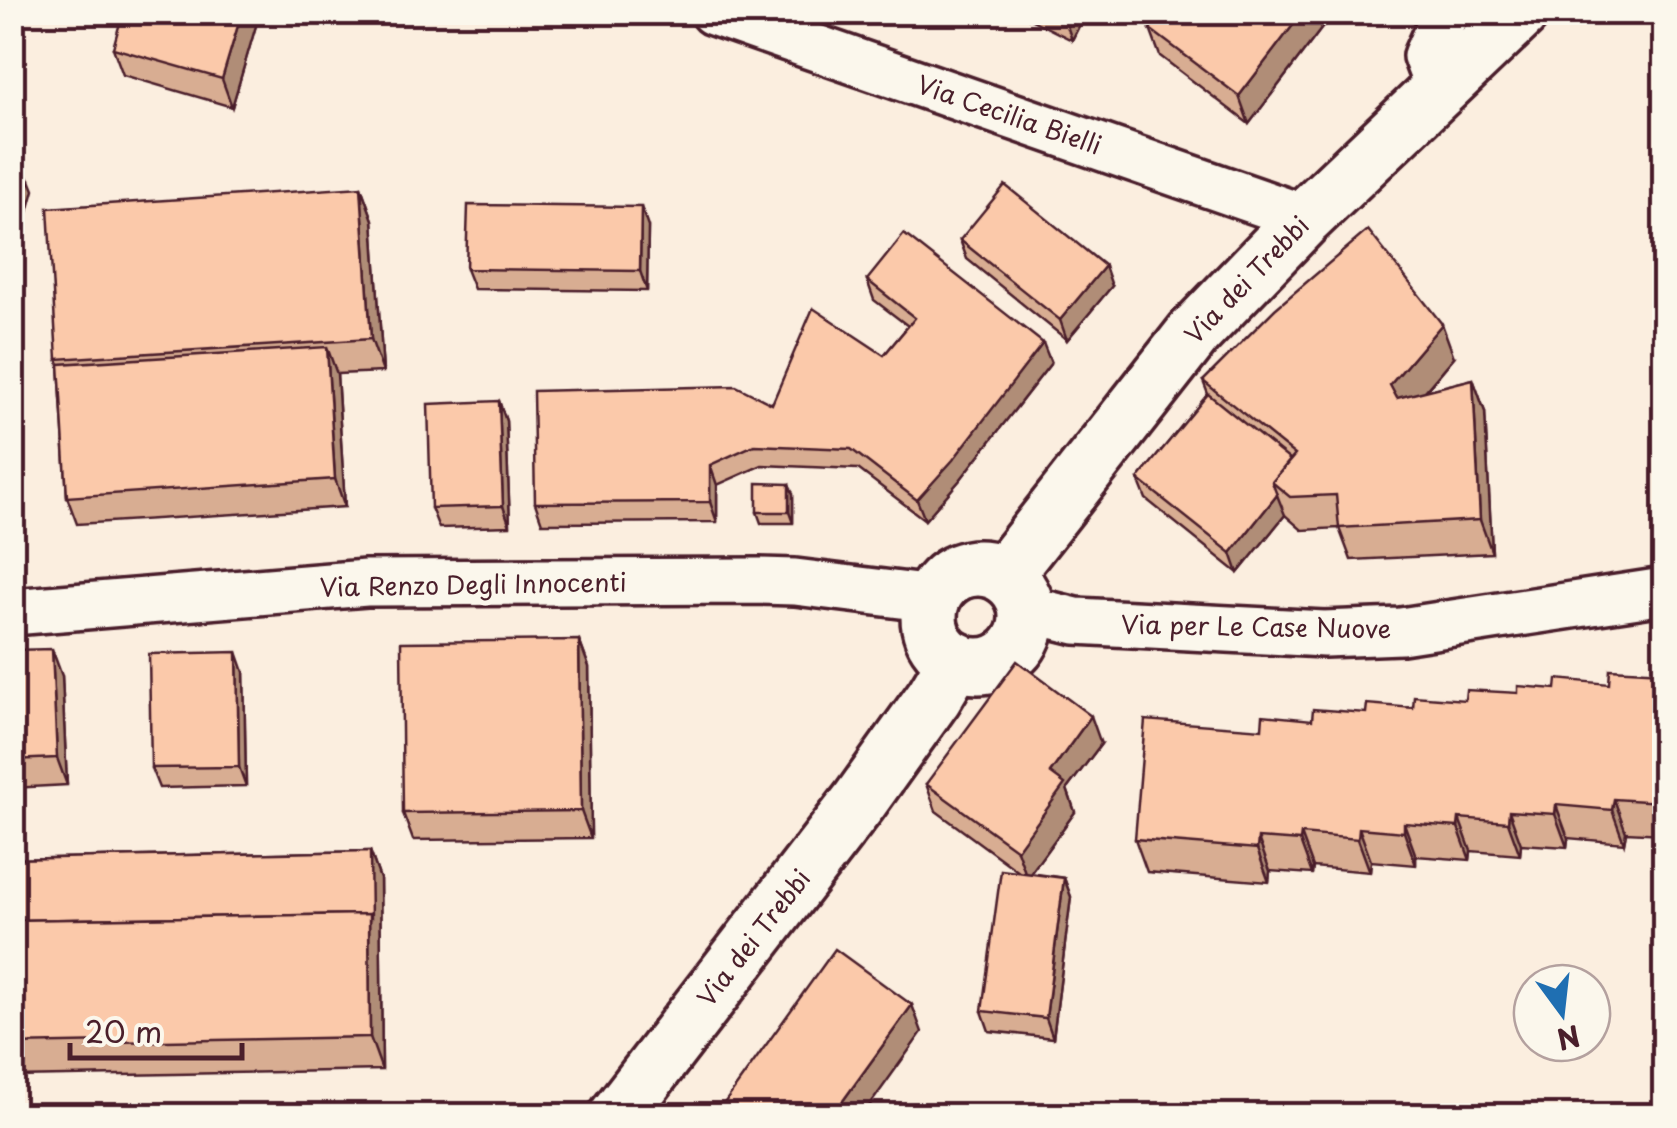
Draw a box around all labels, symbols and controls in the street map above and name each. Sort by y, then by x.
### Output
street label: Via Cecilia Bielli [912,65,1107,163]
street label: Via dei Trebbi [1175,207,1317,352]
street label: Via Renzo Degli Innocenti [319,562,627,606]
street label: Via per Le Case Nuove [1121,605,1392,647]
street label: Via dei Trebbi [687,861,819,1014]
north arrow [1512,963,1612,1063]
scale bar [70,998,242,1060]
text: 20 m [85,1008,162,1053]
text: N [1553,1015,1585,1062]

